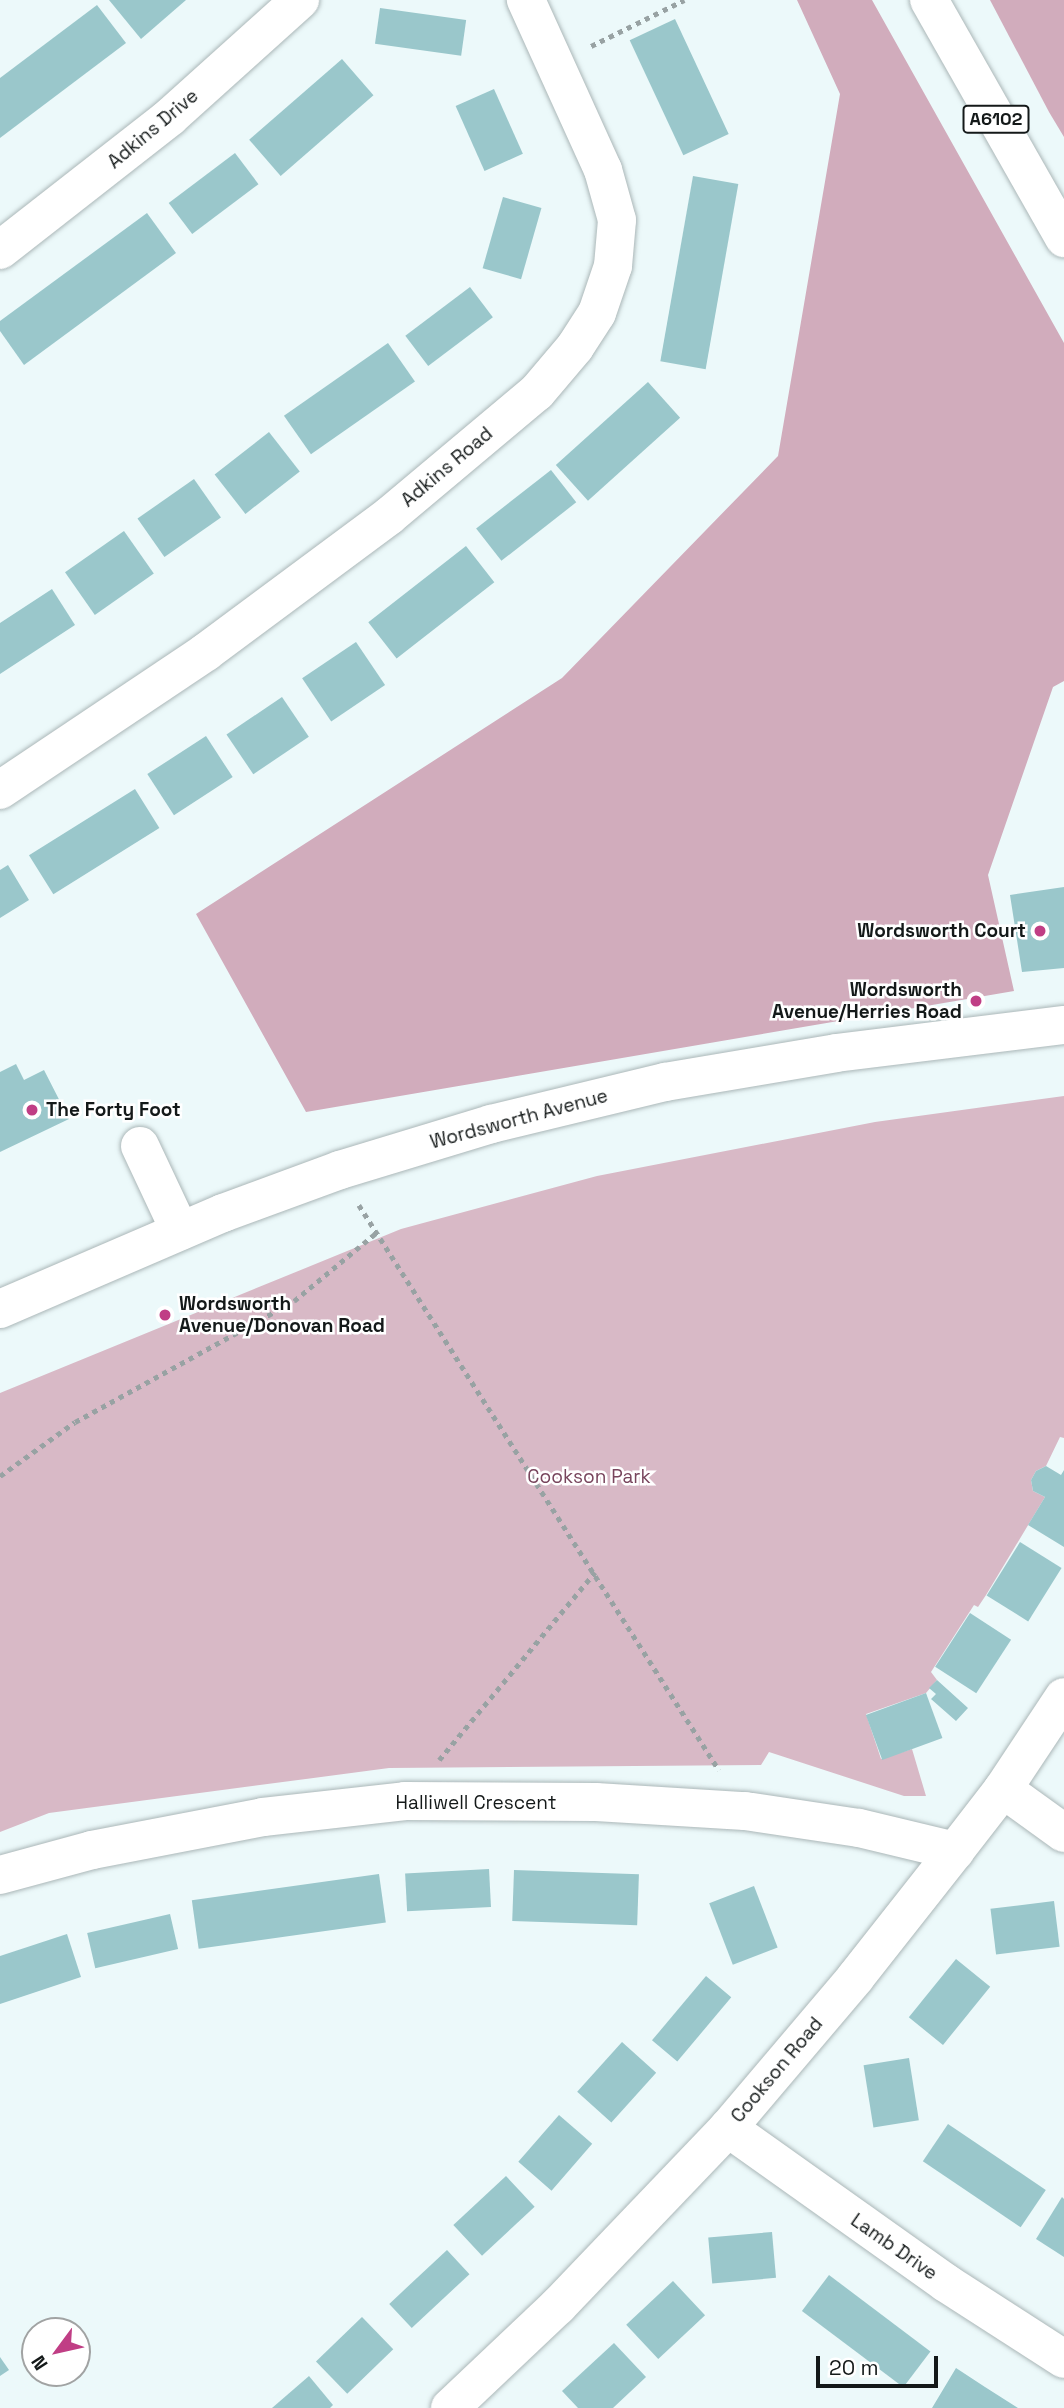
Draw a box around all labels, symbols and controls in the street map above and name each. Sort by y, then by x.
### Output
street label: Adkins Drive [103,85,203,173]
road number: A6102 [961,104,1031,134]
street label: Adkins Road [397,422,497,512]
place label: Wordsworth Court [857,920,1026,942]
marker: Wordsworth Court [1032,923,1048,939]
place label: Wordsworth Avenue/Herries Road [772,979,962,1023]
marker: Wordsworth Avenue/Herries Road [968,993,984,1009]
street label: Wordsworth Avenue [428,1084,610,1154]
place label: The Forty Foot [46,1099,181,1121]
marker: The Forty Foot [24,1102,40,1118]
place label: Wordsworth Avenue/Donovan Road [179,1293,385,1337]
marker: Wordsworth Avenue/Donovan Road [157,1307,173,1323]
park label: Cookson Park [527,1466,651,1488]
street label: Halliwell Crescent [396,1792,556,1814]
street label: Cookson Road [726,2013,828,2127]
street label: Lamb Drive [846,2209,942,2285]
north arrow [21,2317,91,2387]
scale bar [819,2342,942,2386]
text: N [26,2350,54,2375]
text: 20 m [829,2354,879,2381]

